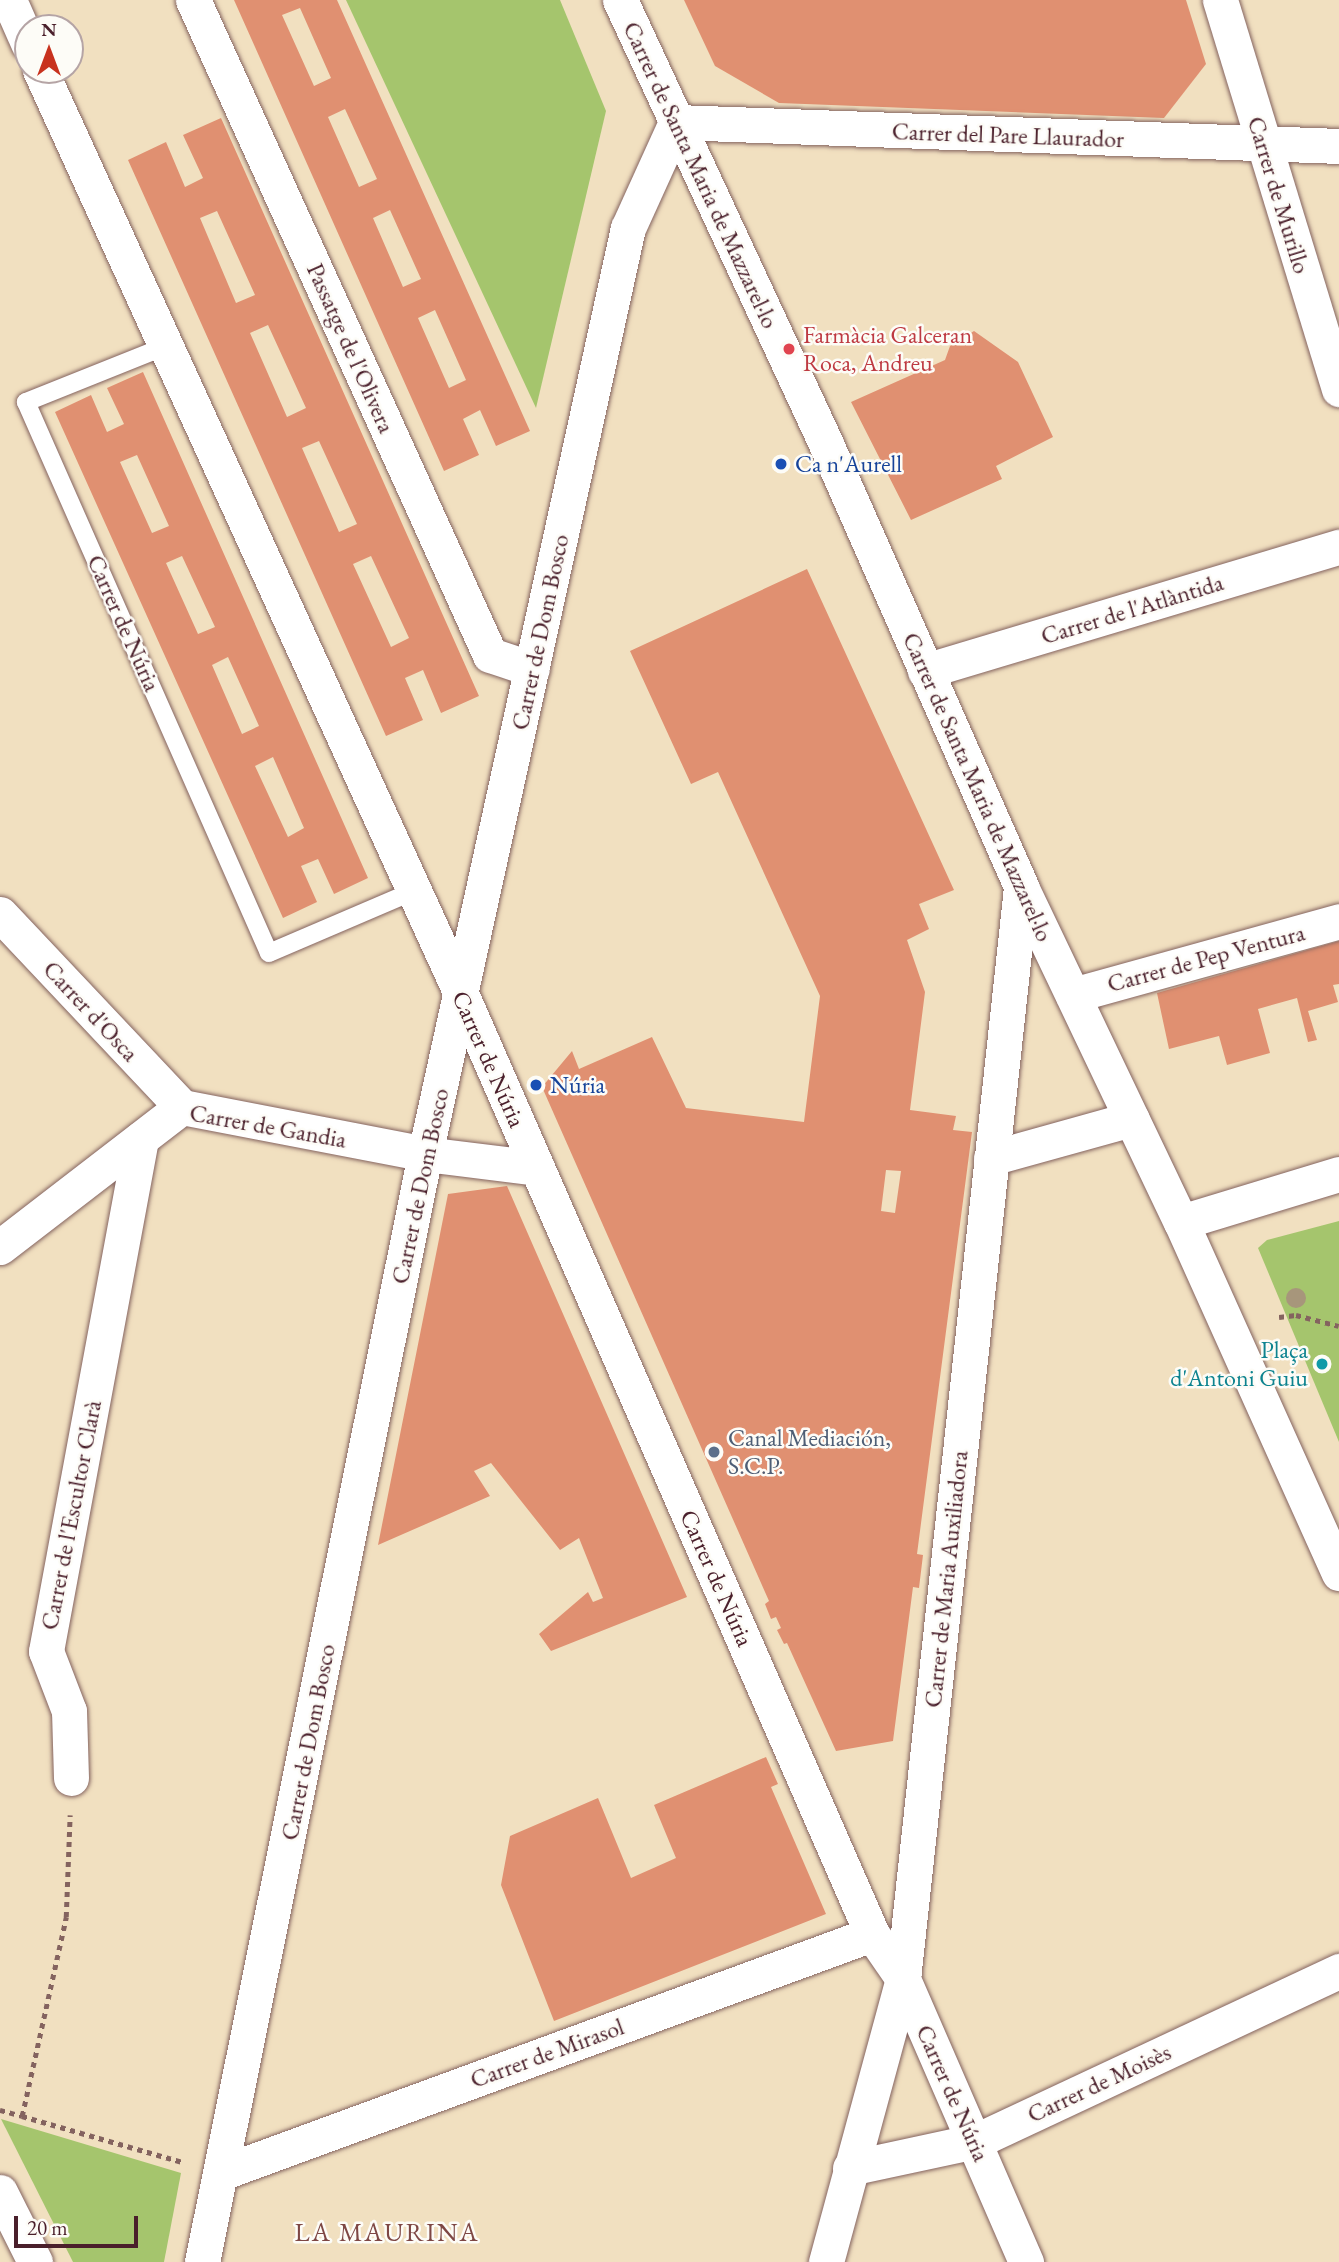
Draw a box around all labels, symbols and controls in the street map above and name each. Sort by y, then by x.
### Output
north arrow [14,14,84,84]
text: N [41,17,57,42]
street label: Carrer de Santa Maria de Mazzarel·lo [617,17,785,333]
street label: Carrer de Murillo [1241,113,1317,277]
street label: Carrer del Pare Llaurador [891,117,1125,153]
street label: Passatge de l'Olivera [301,259,401,437]
place label: Farmàcia Galceran Roca, Andreu [803,321,972,377]
marker: Farmàcia Galceran Roca, Andreu [781,341,797,357]
place label: Ca n'Aurell [795,450,902,478]
marker: Ca n'Aurell [773,456,789,472]
street label: Carrer de Dom Bosco [505,531,575,733]
street label: Carrer de Núria [81,550,167,696]
street label: Carrer de l'Atlàntida [1037,568,1227,650]
street label: Carrer de Santa Maria de Mazzarel·lo [897,628,1059,946]
street label: Carrer de Pep Ventura [1104,918,1308,998]
street label: Carrer d'Osca [37,955,145,1067]
street label: Carrer de Núria [446,986,532,1132]
place label: Núria [550,1071,605,1099]
marker: Núria [528,1077,544,1093]
street label: Carrer de Dom Bosco [385,1085,455,1287]
street label: Carrer de Gandia [187,1098,349,1154]
place label: Plaça d'Antoni Guiu [1170,1336,1308,1392]
marker: Plaça d'Antoni Guiu [1314,1356,1330,1372]
street label: Carrer de l'Escultor Clarà [35,1398,107,1632]
place label: Canal Mediación, S.C.P. [728,1424,891,1480]
marker: Canal Mediación, S.C.P. [706,1444,722,1460]
street label: Carrer de Maria Auxiliadora [918,1449,974,1709]
street label: Carrer de Núria [674,1505,760,1651]
street label: Carrer de Dom Bosco [275,1641,341,1843]
street label: Carrer de Mirasol [466,2012,628,2094]
street label: Carrer de Núria [910,2020,996,2166]
street label: Carrer de Moisès [1023,2037,1175,2129]
scale bar [18,2202,142,2246]
text: 20 m [27,2214,68,2241]
district label: LA MAURINA [296,2217,478,2249]

